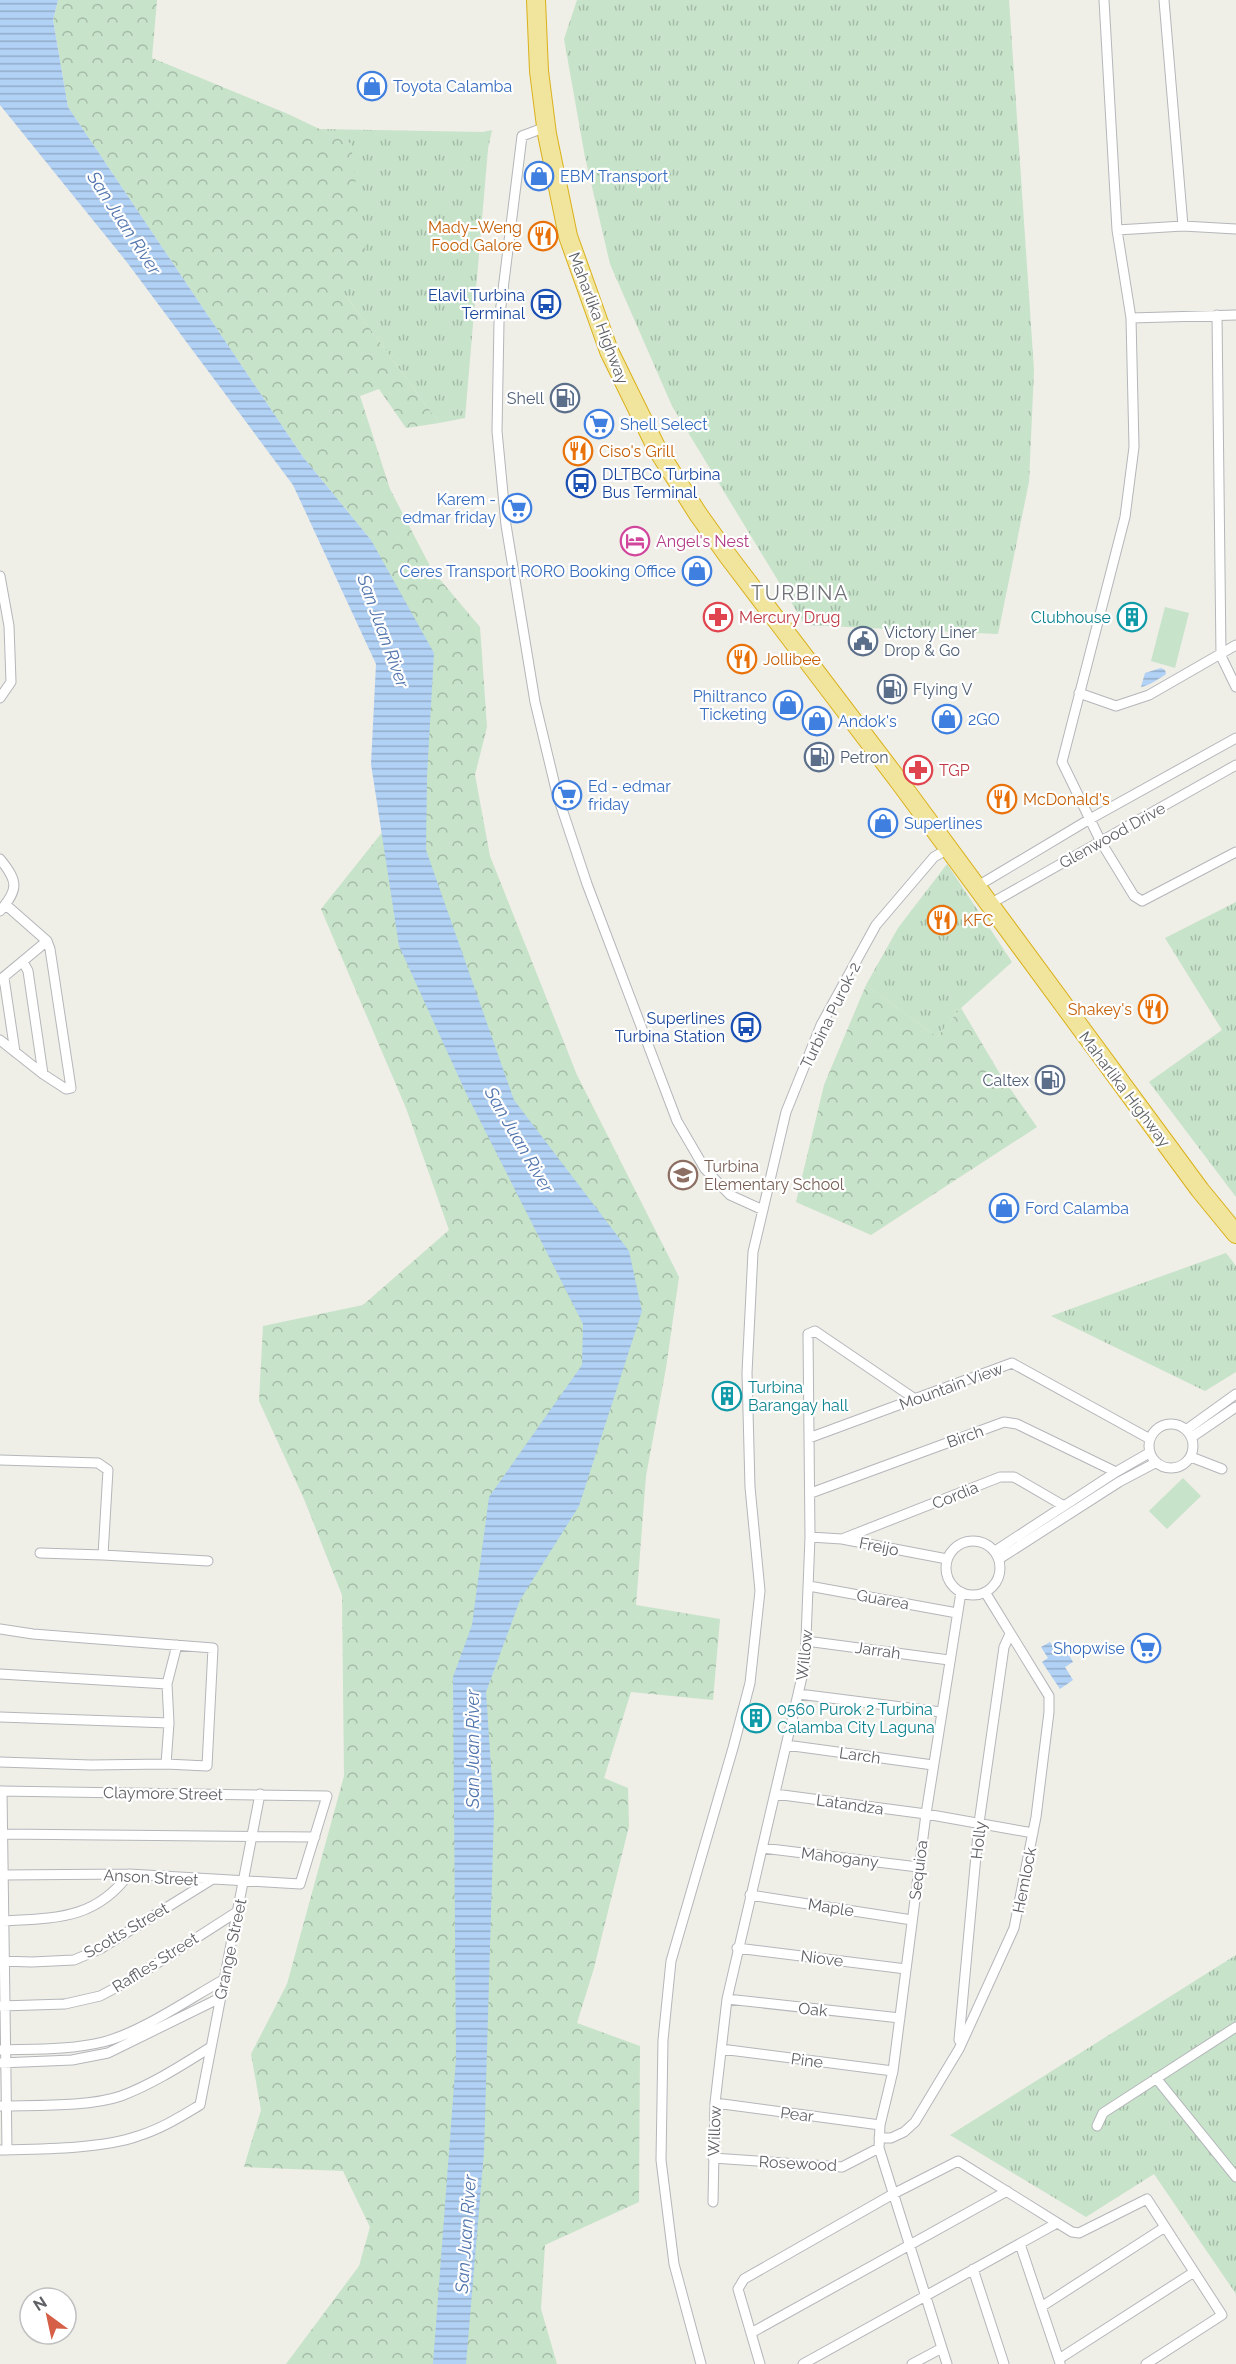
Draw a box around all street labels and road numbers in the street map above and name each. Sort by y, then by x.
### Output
street label: Maharlika Highway [565,250,633,387]
street label: Glenwood Drive [1056,798,1169,872]
street label: Turbina Purok-2 [796,959,864,1072]
street label: Maharlika Highway [1075,1028,1174,1151]
street label: Mountain View [897,1359,1006,1414]
street label: Birch [944,1421,986,1452]
street label: Cordia [929,1478,981,1513]
street label: Freijo [857,1533,900,1560]
street label: Guarea [855,1586,911,1613]
street label: Willow [792,1629,817,1681]
street label: Jarrah [854,1638,902,1663]
street label: Larch [838,1743,882,1768]
street label: Claymore Street [103,1783,224,1804]
street label: Latandza [815,1790,885,1819]
street label: Holly [967,1820,990,1860]
street label: Sequioa [905,1839,932,1901]
street label: Mahogany [800,1843,880,1872]
street label: Hemlock [1009,1845,1040,1915]
street label: Anson Street [103,1866,200,1890]
street label: Maple [807,1894,855,1920]
street label: Grange Street [211,1896,251,2001]
street label: Scotts Street [80,1898,173,1962]
street label: Raffles Street [109,1928,202,1996]
street label: Niove [800,1946,844,1971]
street label: Oak [797,1999,829,2021]
street label: Pine [790,2049,824,2072]
street label: Pear [779,2103,815,2126]
street label: Willow [704,2105,725,2157]
street label: Rosewood [758,2152,838,2175]

